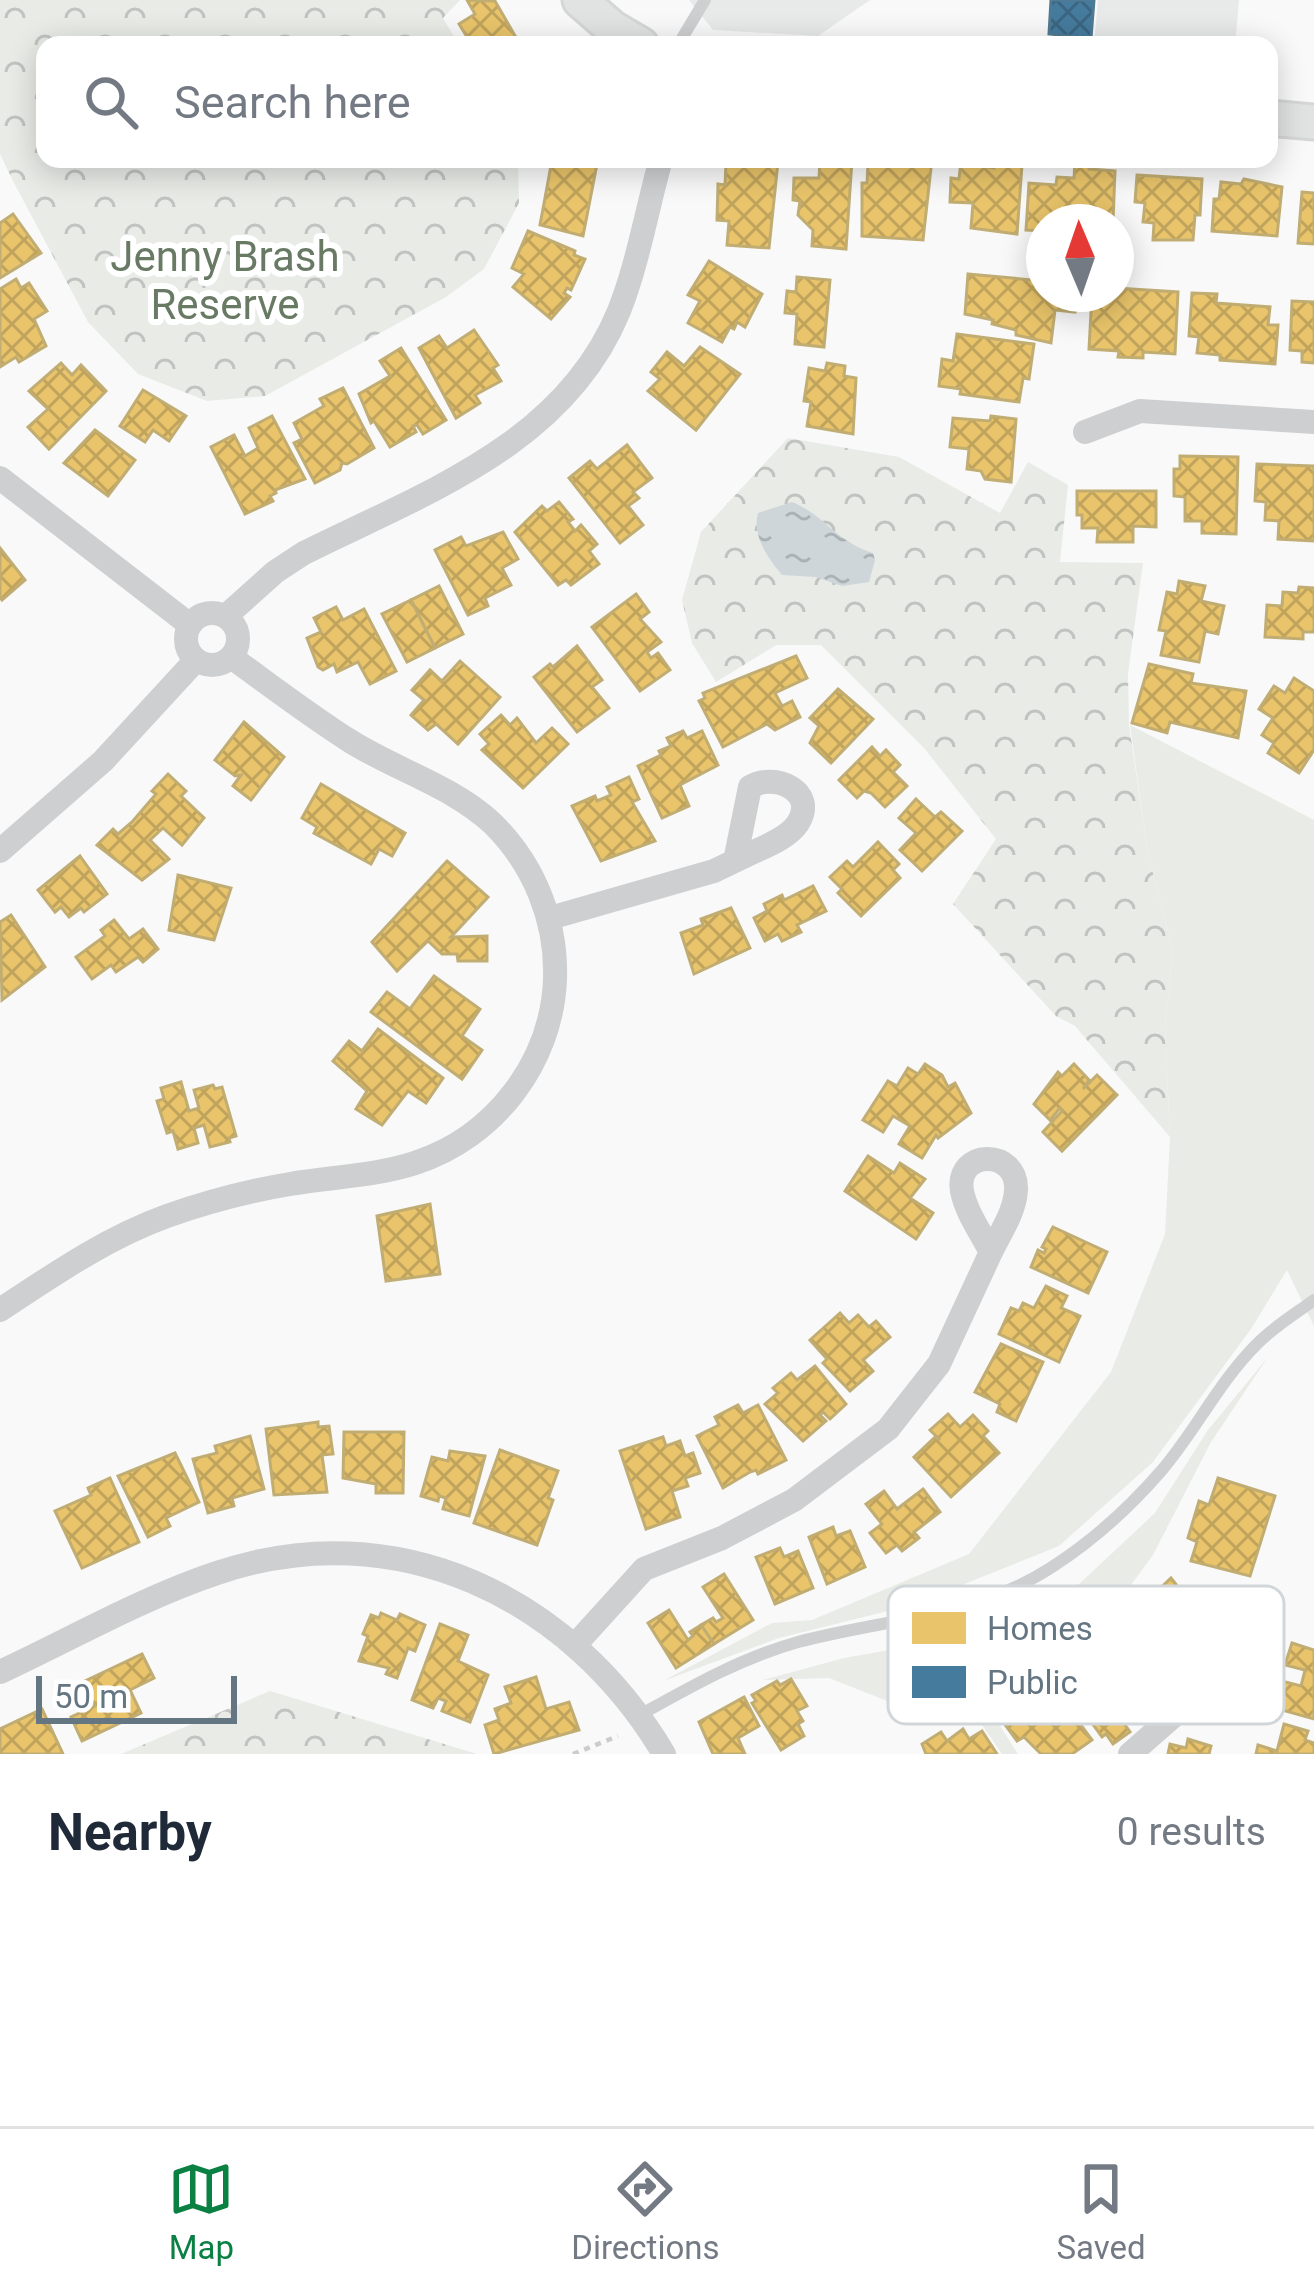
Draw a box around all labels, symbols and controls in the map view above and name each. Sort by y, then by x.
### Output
search box [36,36,1278,168]
icon: search [78,69,144,135]
text: Search here [174,76,411,129]
north arrow [1026,204,1134,312]
park label: Jenny Brash Reserve [110,232,340,329]
legend [888,1586,1284,1724]
text: Homes [987,1609,1093,1648]
text: Public [987,1663,1078,1702]
scale bar [36,1670,237,1723]
text: 50 m [54,1677,128,1716]
text: Nearby [48,1803,212,1862]
text: 0 results [1117,1809,1266,1855]
tab: Map [168,2156,234,2267]
tab: Directions [571,2156,720,2267]
tab: Saved [1056,2156,1146,2267]

